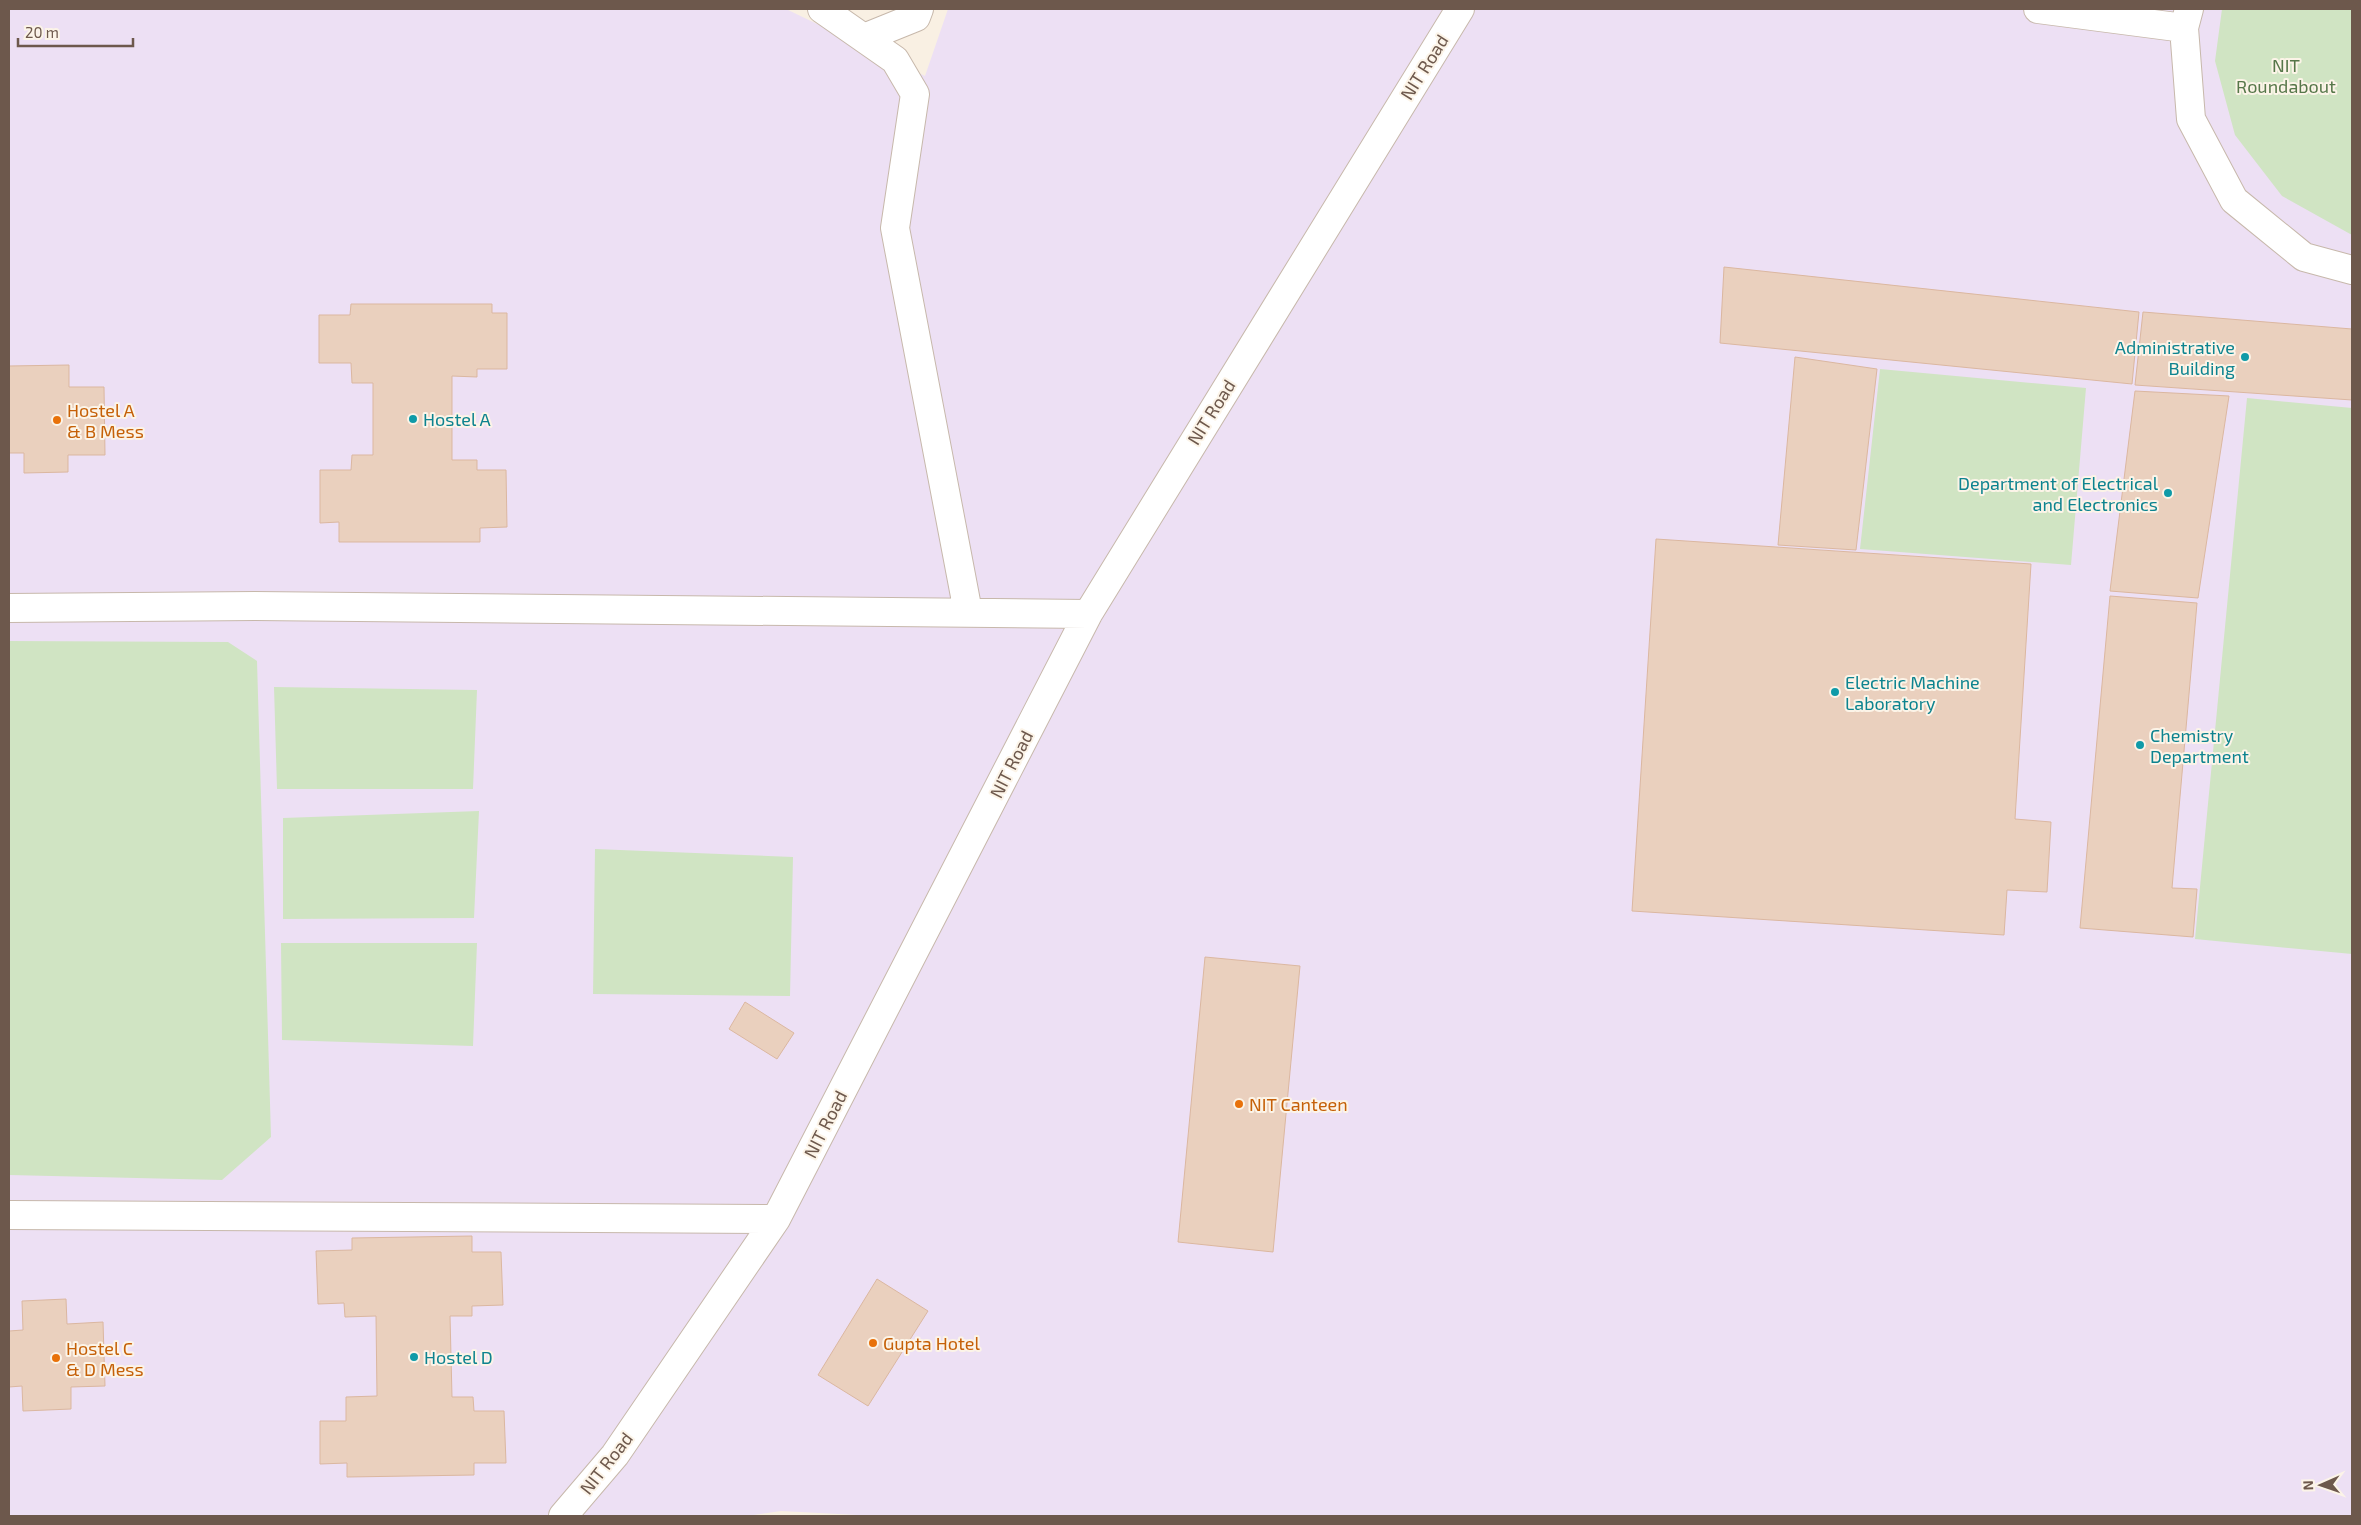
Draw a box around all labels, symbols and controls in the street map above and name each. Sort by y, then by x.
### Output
scale bar [18,15,132,47]
text: 20 m [25,23,59,41]
street label: NIT Road [1395,30,1453,104]
park label: NIT Roundabout [2236,54,2336,97]
place label: Administrative Building [2115,336,2235,379]
marker: Administrative Building [2239,351,2251,363]
street label: NIT Road [1182,375,1240,449]
place label: Hostel A & B Mess [67,399,144,442]
place label: Hostel A [423,408,491,430]
marker: Hostel A [407,413,419,425]
marker: Hostel A & B Mess [51,414,63,426]
place label: Department of Electrical and Electronics [1958,472,2159,515]
marker: Department of Electrical and Electronics [2162,487,2174,499]
place label: Electric Machine Laboratory [1845,671,1980,714]
marker: Electric Machine Laboratory [1829,686,1841,698]
place label: Chemistry Department [2150,724,2249,767]
street label: NIT Road [985,727,1037,801]
marker: Chemistry Department [2134,739,2146,751]
street label: NIT Road [799,1087,851,1161]
place label: NIT Canteen [1249,1093,1348,1115]
marker: NIT Canteen [1233,1098,1245,1110]
place label: Gupta Hotel [883,1332,980,1354]
place label: Hostel C & D Mess [66,1337,144,1380]
marker: Gupta Hotel [867,1337,879,1349]
place label: Hostel D [424,1346,493,1368]
marker: Hostel D [408,1351,420,1363]
marker: Hostel C & D Mess [50,1352,62,1364]
street label: NIT Road [575,1427,637,1499]
north arrow [2296,1460,2346,1510]
text: N [2299,1480,2316,1491]

